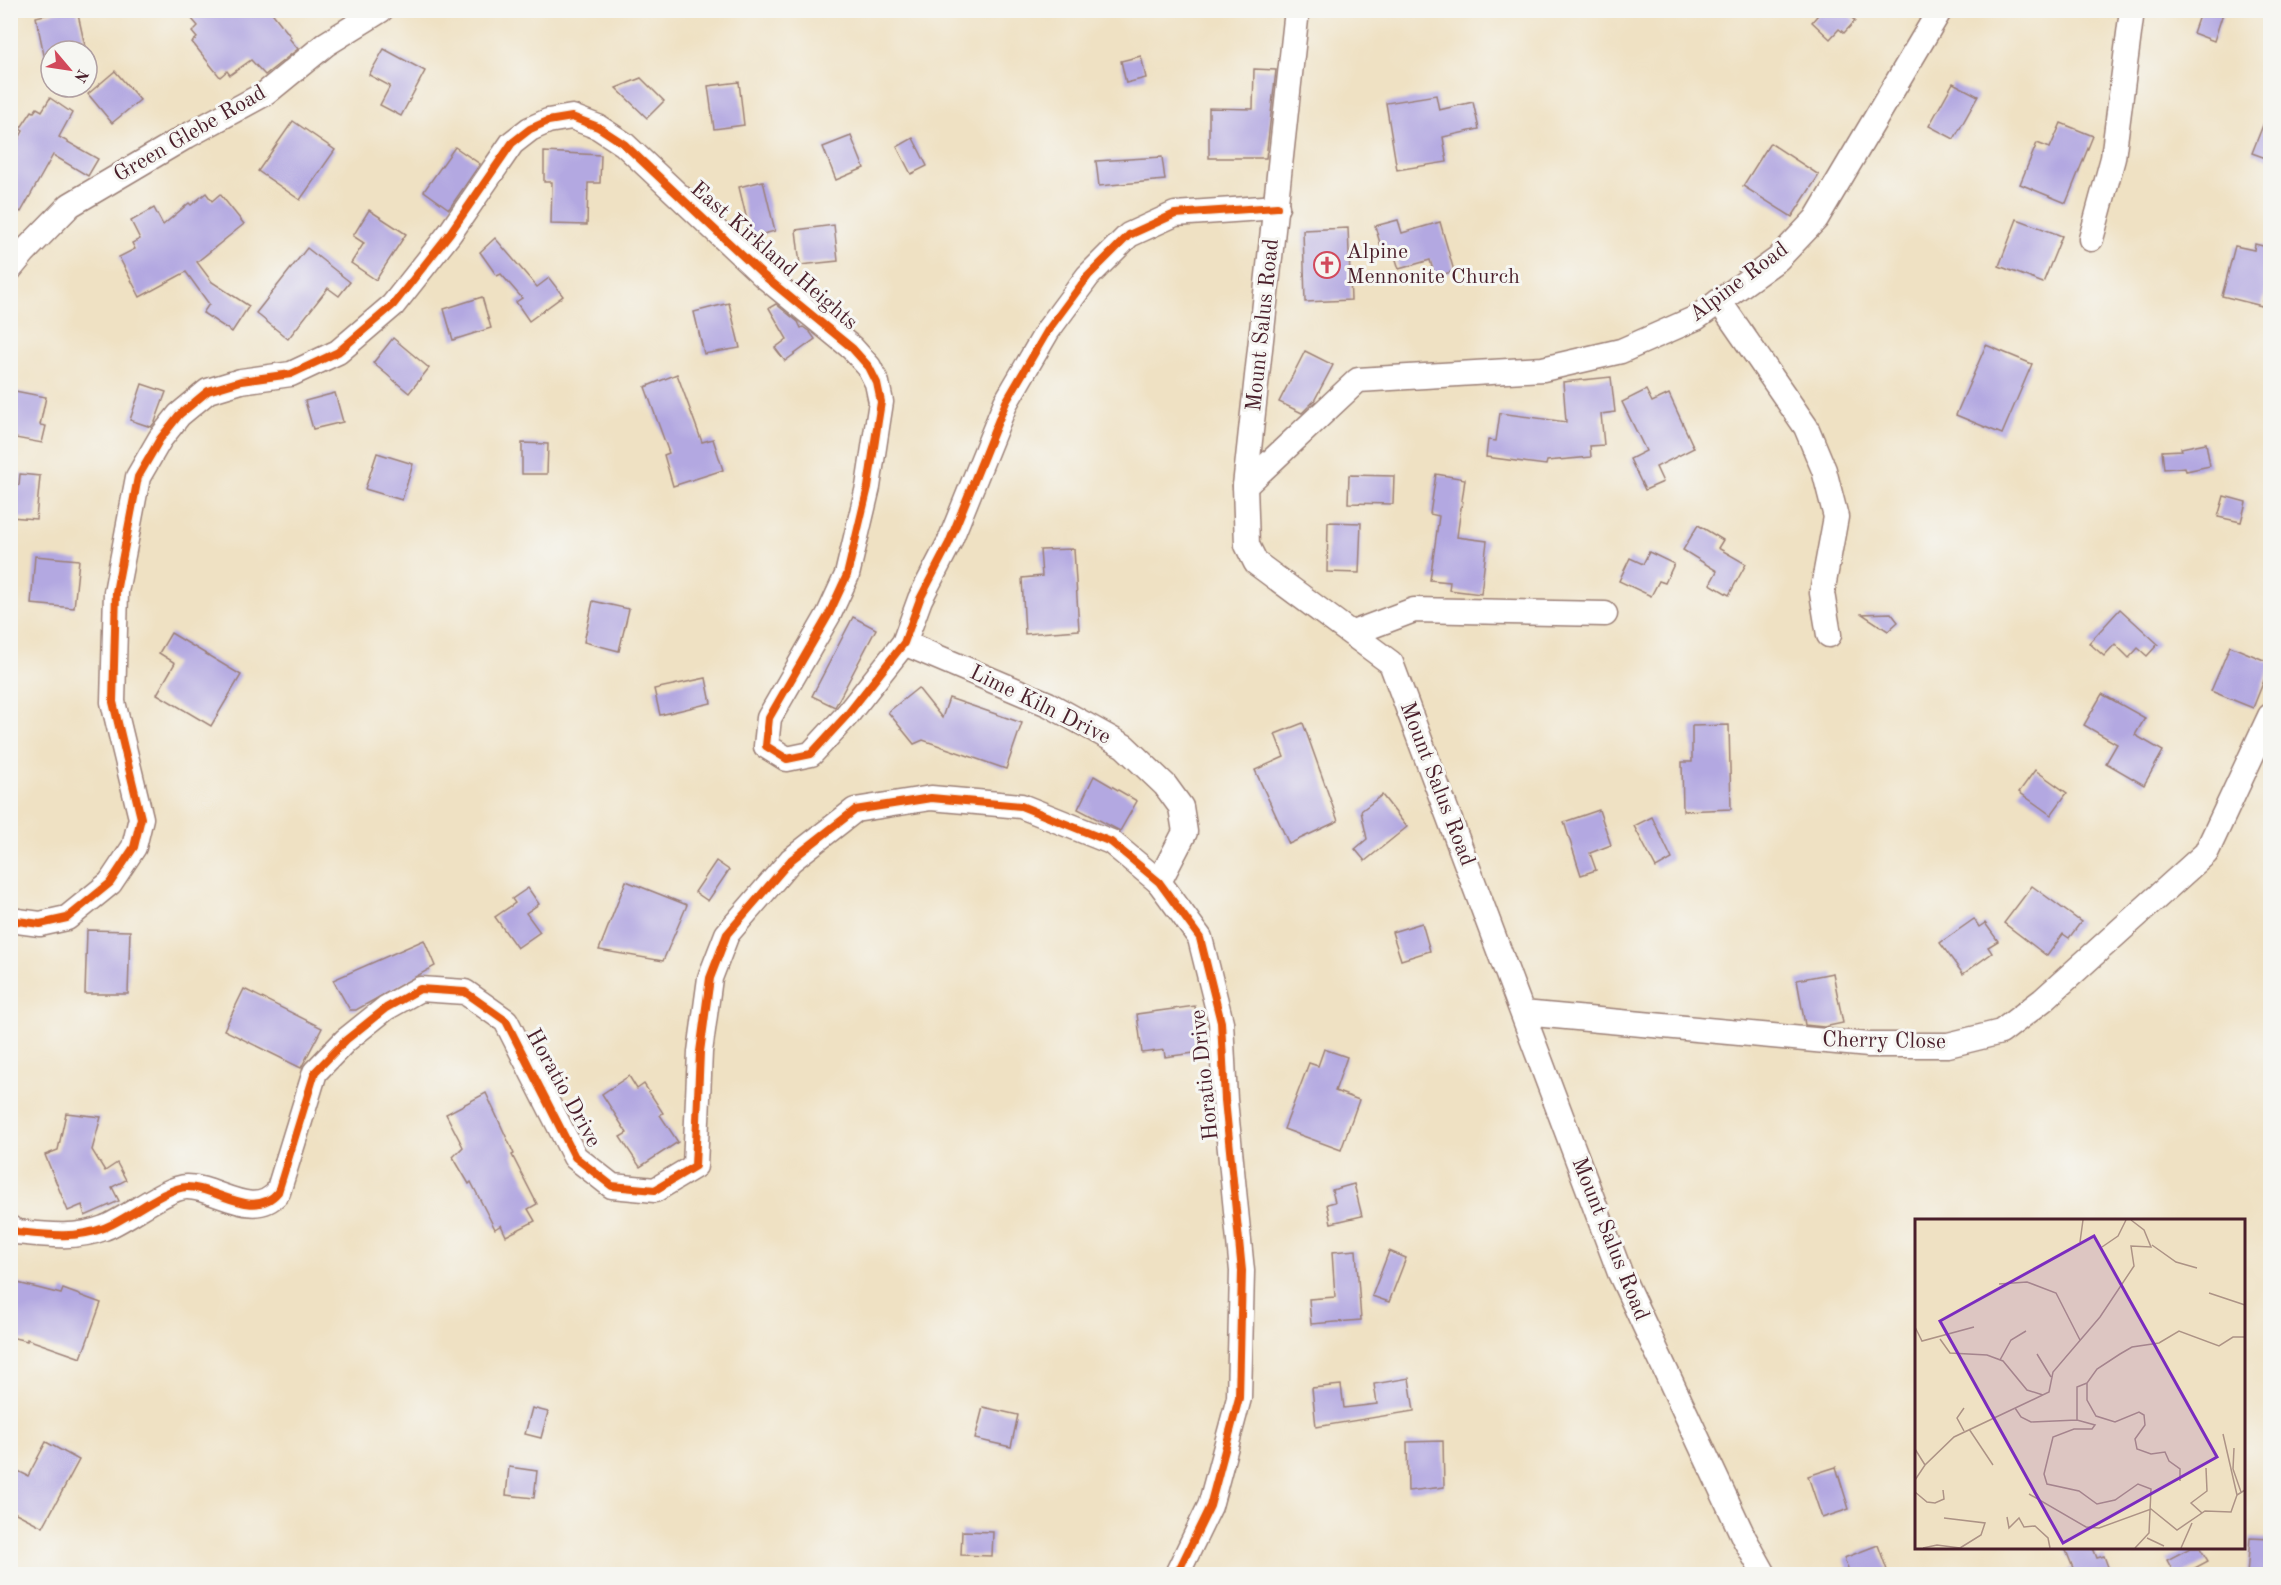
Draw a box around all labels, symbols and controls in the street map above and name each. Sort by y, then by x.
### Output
north arrow [39,39,99,99]
text: N [70,66,90,85]
street label: Green Glebe Road [110,82,270,186]
street label: East Kirkland Heights [686,178,862,334]
street label: Mount Salus Road [1243,237,1283,413]
street label: Alpine Road [1686,238,1792,326]
place label: Alpine Mennonite Church [1346,241,1520,288]
church icon: Alpine Mennonite Church [1312,250,1342,280]
street label: Lime Kiln Drive [966,661,1114,749]
street label: Mount Salus Road [1396,699,1478,869]
street label: Horatio Drive [1187,1008,1223,1142]
street label: Horatio Drive [521,1025,605,1151]
street label: Cherry Close [1822,1029,1946,1053]
street label: Mount Salus Road [1567,1154,1653,1324]
inset map [1915,1219,2245,1549]

